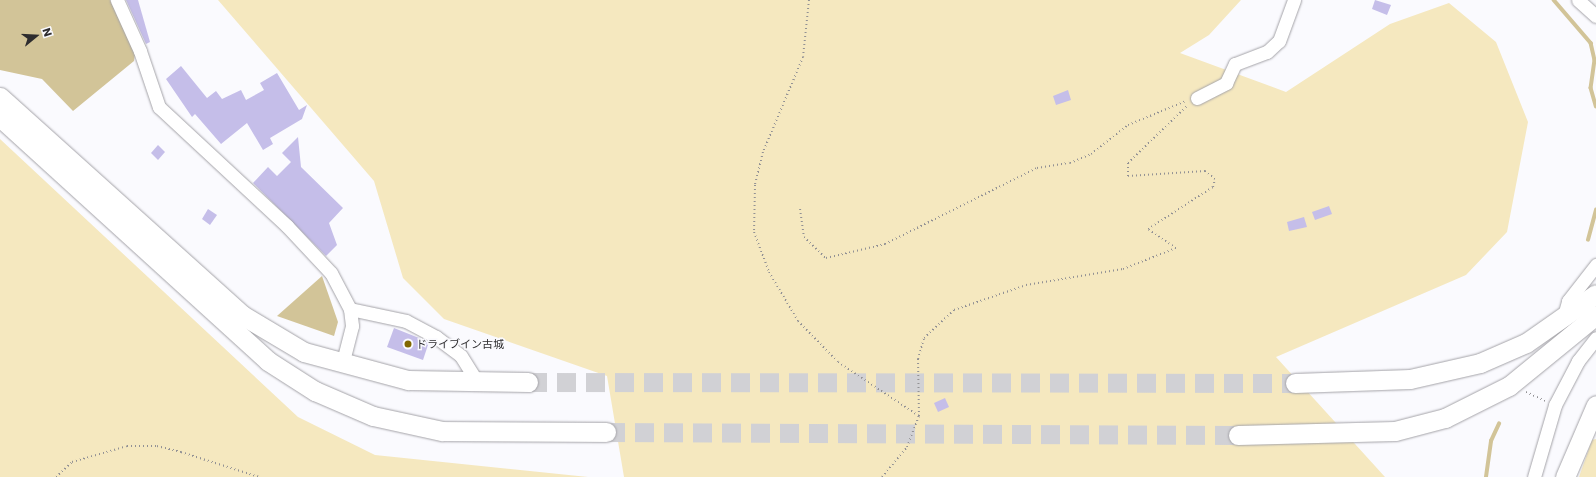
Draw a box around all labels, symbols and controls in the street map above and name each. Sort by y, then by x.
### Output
north arrow [16,16,56,56]
text: N [39,26,56,39]
place label: ドライブイン古城 [416,337,504,351]
marker: ドライブイン古城 [403,339,413,349]

